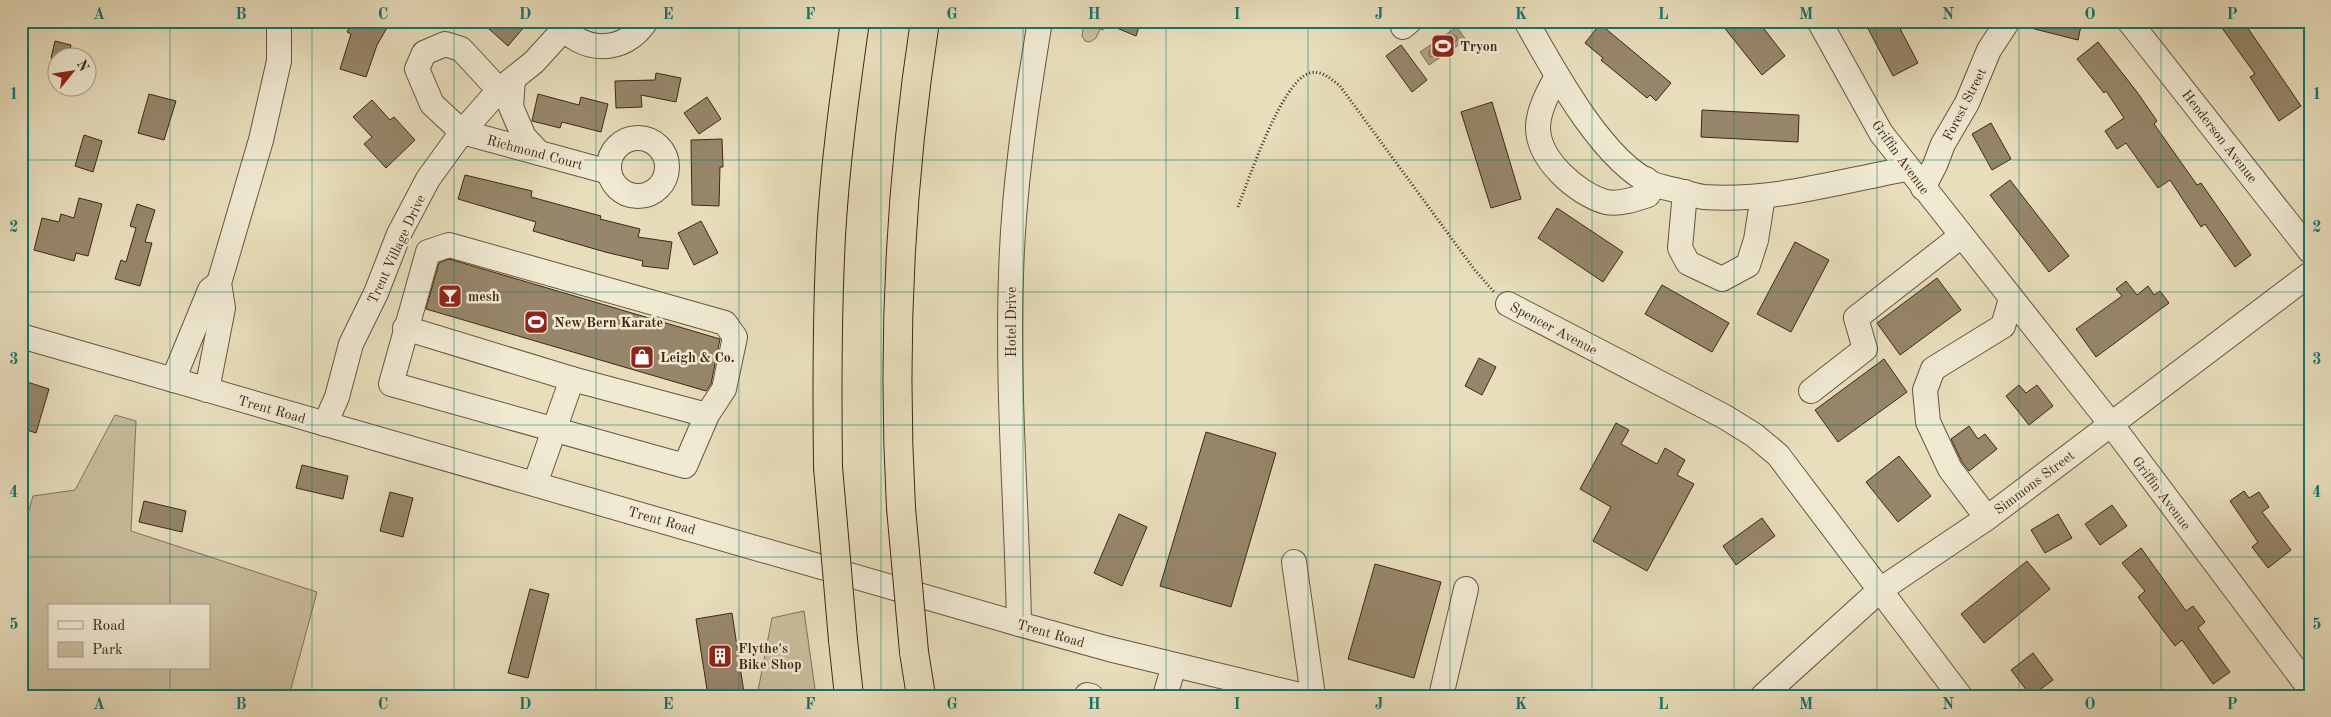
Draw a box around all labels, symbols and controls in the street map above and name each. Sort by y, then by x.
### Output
text: A [93,7,105,23]
text: B [235,7,247,23]
text: C [378,7,388,23]
text: D [519,7,531,23]
text: E [662,7,674,23]
text: F [805,7,816,23]
text: G [946,7,958,23]
text: H [1087,7,1101,23]
text: I [1233,7,1241,23]
text: J [1375,7,1384,23]
text: K [1515,7,1527,23]
text: L [1658,7,1669,23]
text: M [1799,7,1813,23]
text: N [1942,7,1955,23]
text: O [2084,7,2096,23]
text: P [2226,7,2238,23]
sports icon: Tryon [1430,33,1456,59]
place label: Tryon [1460,40,1498,54]
north arrow [48,48,98,98]
text: N [74,58,91,74]
street label: Forest Street [1941,66,1989,143]
text: 1 [9,87,19,103]
text: 1 [2312,87,2322,103]
street label: Henderson Avenue [2179,88,2260,186]
street label: Griffin Avenue [1869,118,1932,197]
street label: Richmond Court [485,133,584,173]
street label: Trent Village Drive [366,193,428,306]
text: 2 [9,220,19,236]
text: 2 [2312,220,2322,236]
bar icon: mesh [437,283,463,309]
street label: Hotel Drive [1005,287,1019,357]
place label: mesh [468,290,500,304]
street label: Spencer Avenue [1508,300,1599,358]
sports icon: New Bern Karate [523,309,549,335]
place label: New Bern Karate [554,316,663,330]
shop icon: Leigh & Co. [629,344,655,370]
place label: Leigh & Co. [660,351,735,365]
text: 3 [9,352,19,368]
text: 3 [2312,352,2322,368]
street label: Trent Road [236,394,307,426]
street label: Simmons Street [1992,448,2077,517]
street label: Griffin Avenue [2129,454,2193,533]
text: 4 [9,485,19,501]
text: 4 [2312,485,2322,501]
street label: Trent Road [626,505,697,537]
legend [48,604,210,670]
text: 5 [9,617,19,633]
text: 5 [2312,617,2322,633]
street label: Trent Road [1015,618,1086,650]
text: Road [92,619,126,634]
place label: Flythe's Bike Shop [738,642,802,672]
text: Park [92,643,123,658]
building icon: Flythe's Bike Shop [707,643,733,669]
text: A [93,697,105,713]
text: B [235,697,247,713]
text: C [378,697,388,713]
text: D [519,697,531,713]
text: E [662,697,674,713]
text: F [805,697,816,713]
text: G [946,697,958,713]
text: H [1087,697,1101,713]
text: I [1233,697,1241,713]
text: J [1375,697,1384,713]
text: K [1515,697,1527,713]
text: L [1658,697,1669,713]
text: M [1799,697,1813,713]
text: N [1942,697,1955,713]
text: O [2084,697,2096,713]
text: P [2226,697,2238,713]

